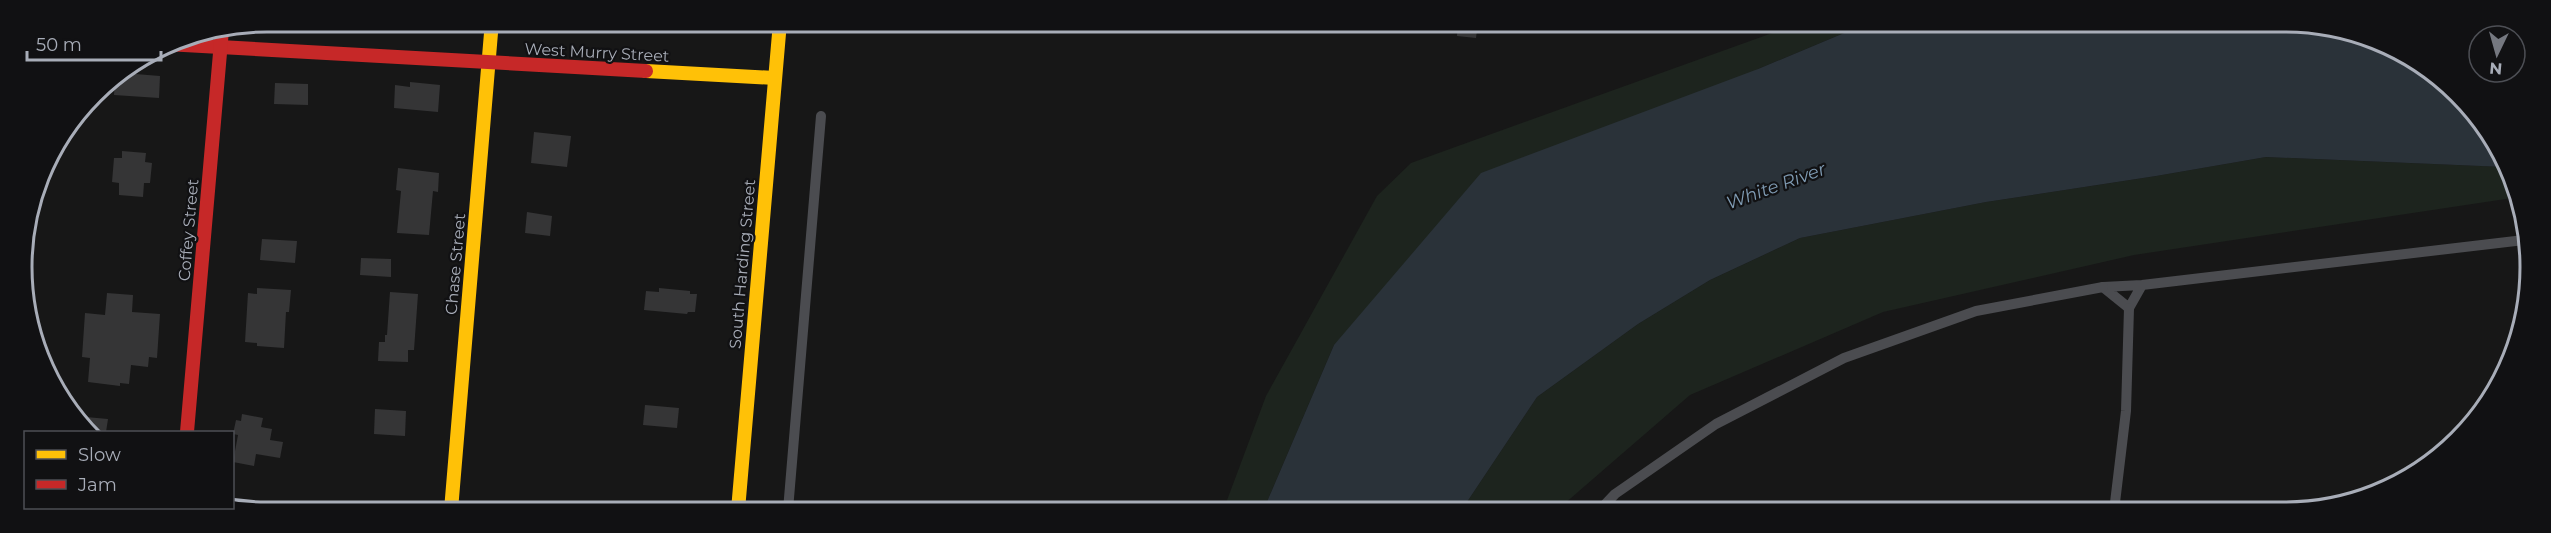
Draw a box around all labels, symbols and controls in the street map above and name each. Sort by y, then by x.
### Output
scale bar [27,24,160,62]
north arrow [2467,24,2527,84]
text: 50 m [36,34,82,56]
street label: West Murry Street [524,39,670,66]
text: N [2488,58,2503,78]
water label: White River [1723,158,1830,214]
street label: Coffey Street [175,178,202,282]
street label: South Harding Street [726,178,759,350]
street label: Chase Street [442,212,469,315]
legend [24,431,234,509]
text: Slow [78,444,121,466]
text: Jam [77,474,117,496]

